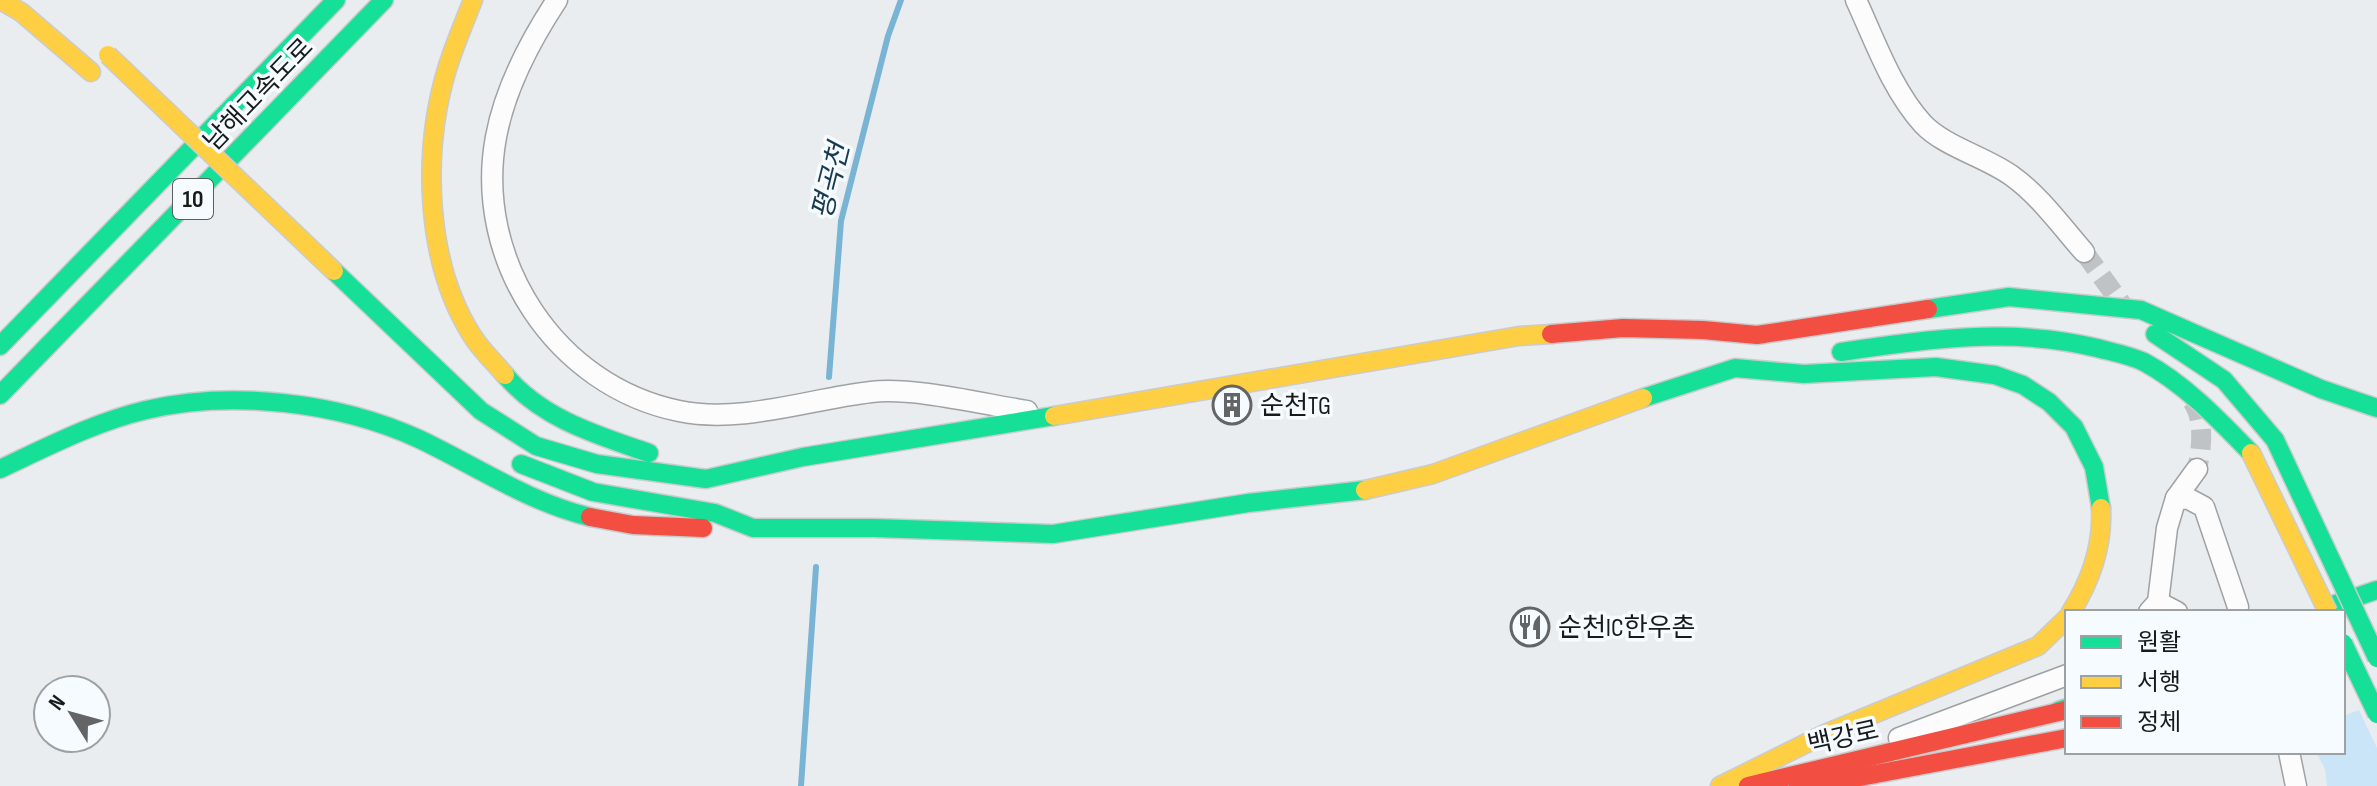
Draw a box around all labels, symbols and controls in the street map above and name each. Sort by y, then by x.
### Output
street label: 남해고속도로 [198,33,320,157]
water label: 평곡천 [806,137,858,223]
road number: 10 [173,179,213,219]
building icon: 순천TG [1211,384,1253,426]
place label: 순천TG [1260,391,1331,422]
restaurant icon: 순천IC한우촌 [1509,606,1551,648]
legend [2065,610,2345,754]
place label: 순천IC한우촌 [1558,613,1695,644]
text: 원활 [2137,628,2181,657]
text: 서행 [2137,668,2181,697]
north arrow [32,674,112,754]
text: N [43,690,72,716]
text: 정체 [2137,708,2181,737]
street label: 백강로 [1805,715,1882,762]

